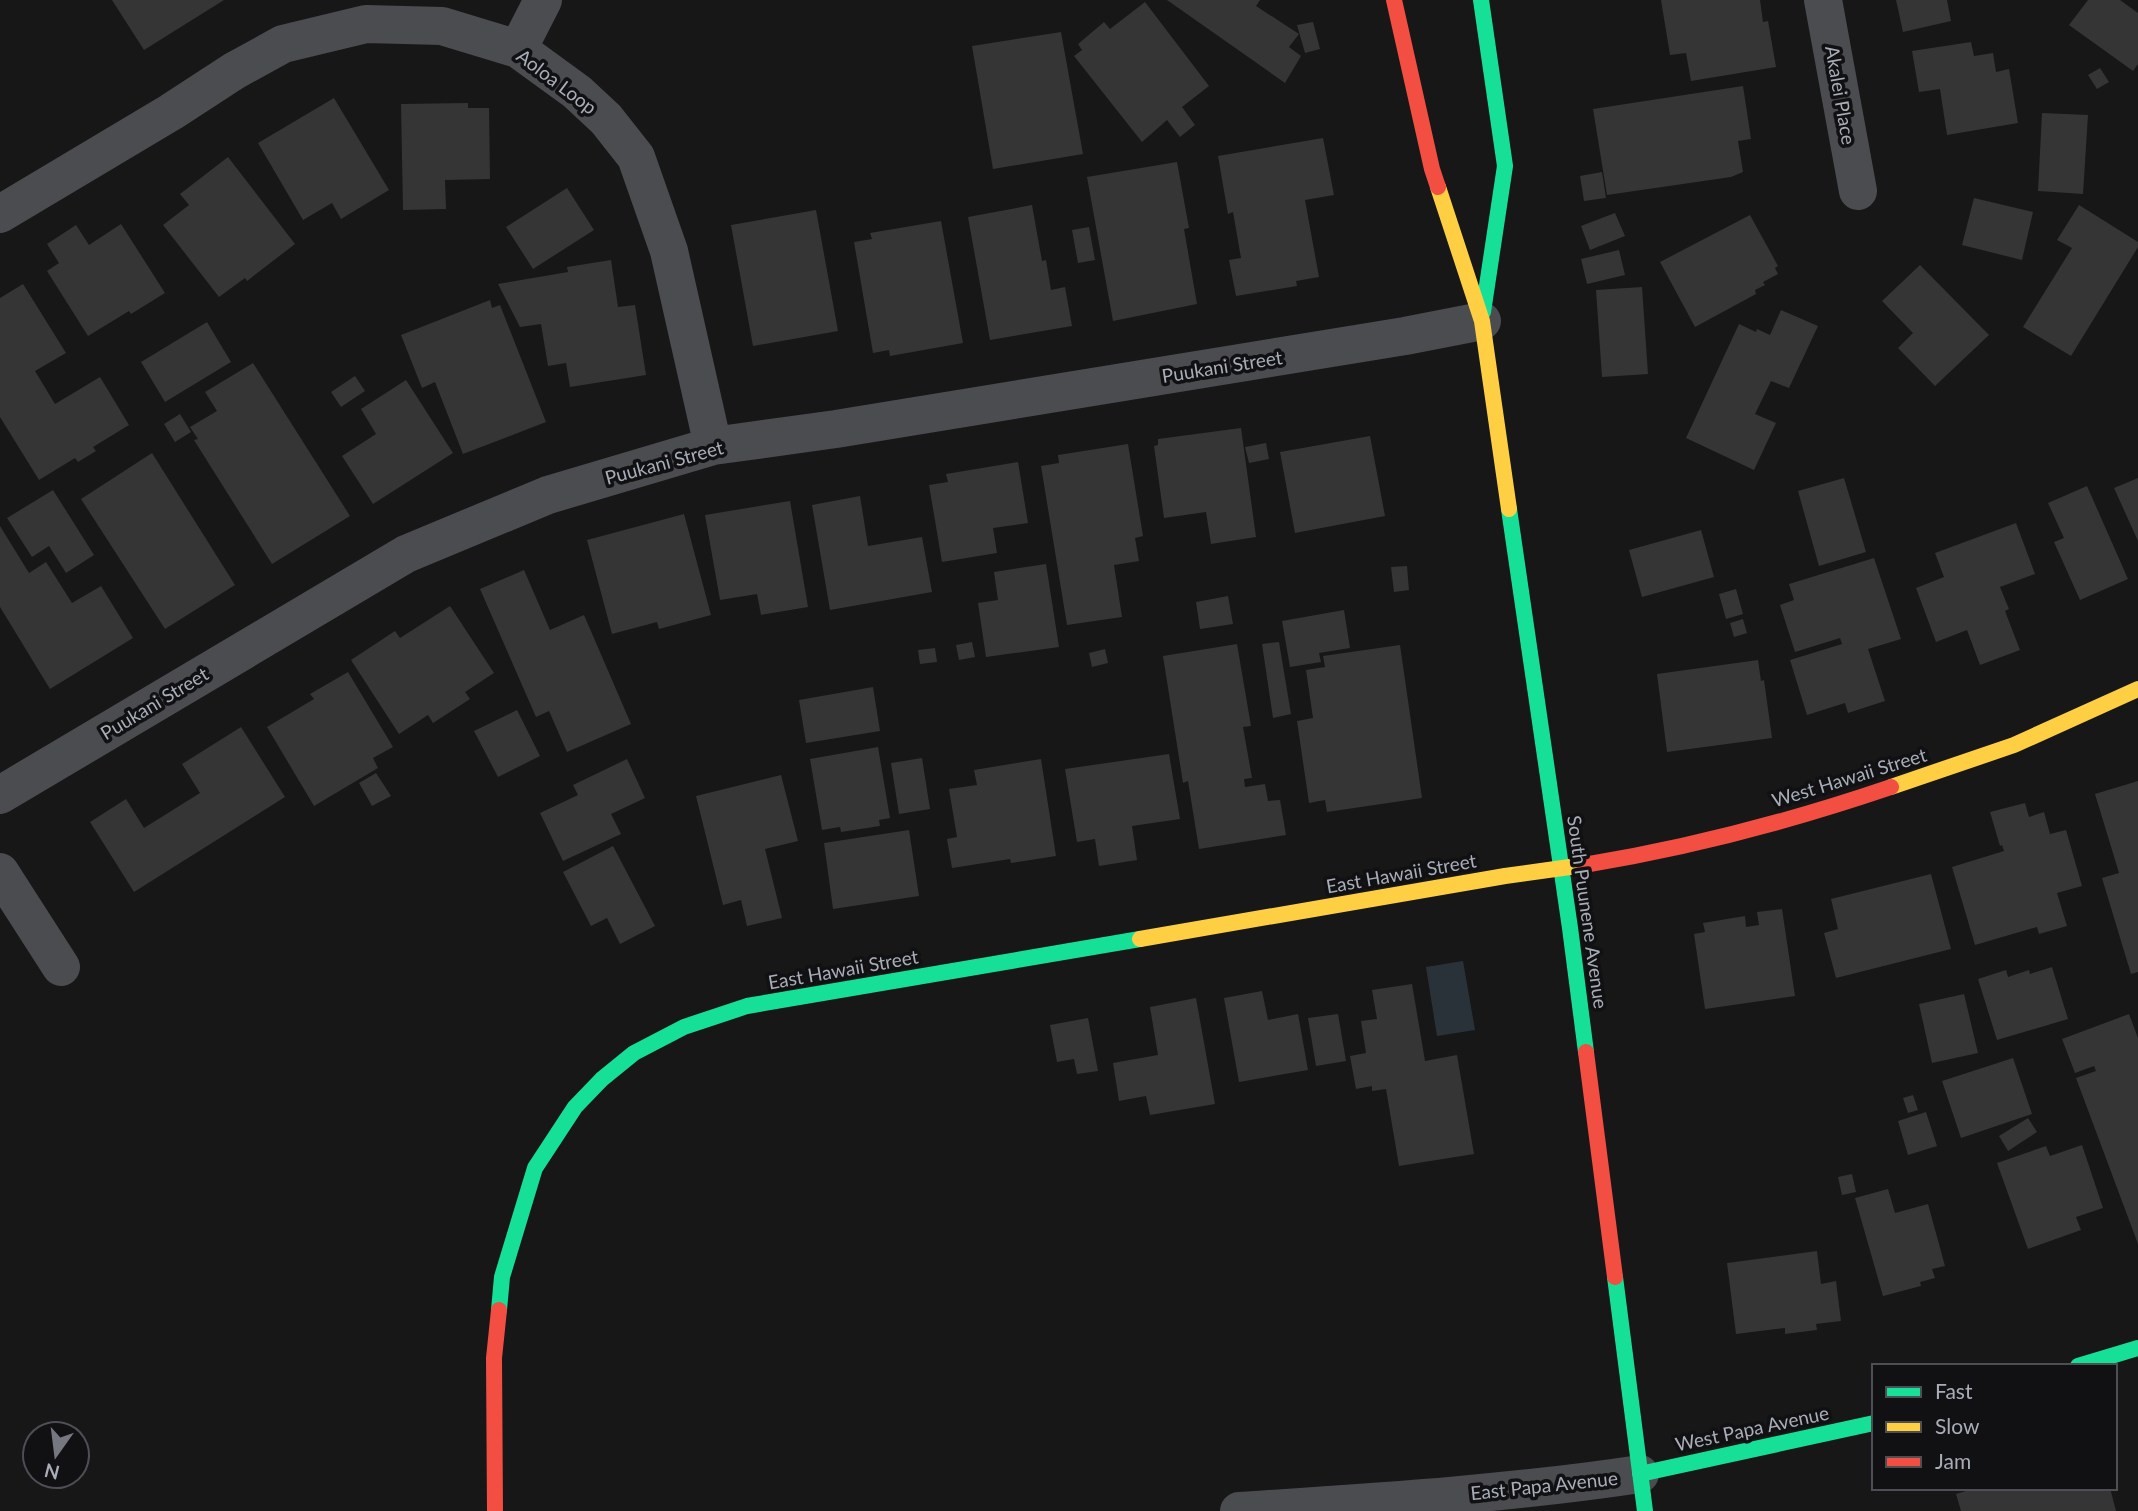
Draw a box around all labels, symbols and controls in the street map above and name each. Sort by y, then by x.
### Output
street label: Aoloa Loop [512,43,602,119]
street label: Akalei Place [1821,44,1861,146]
street label: Puukani Street [1160,345,1284,387]
street label: Puukani Street [602,435,726,489]
street label: Puukani Street [96,662,212,744]
street label: West Hawaii Street [1769,743,1929,811]
street label: South Puunene Avenue [1563,814,1613,1010]
street label: East Hawaii Street [1324,848,1478,898]
street label: East Hawaii Street [766,944,920,994]
legend [1872,1364,2117,1490]
text: Fast [1935,1378,1973,1403]
street label: West Papa Avenue [1673,1401,1831,1455]
text: Slow [1935,1413,1980,1438]
north arrow [21,1420,91,1490]
text: Jam [1935,1448,1971,1473]
text: N [42,1459,62,1485]
street label: East Papa Avenue [1469,1466,1619,1504]

